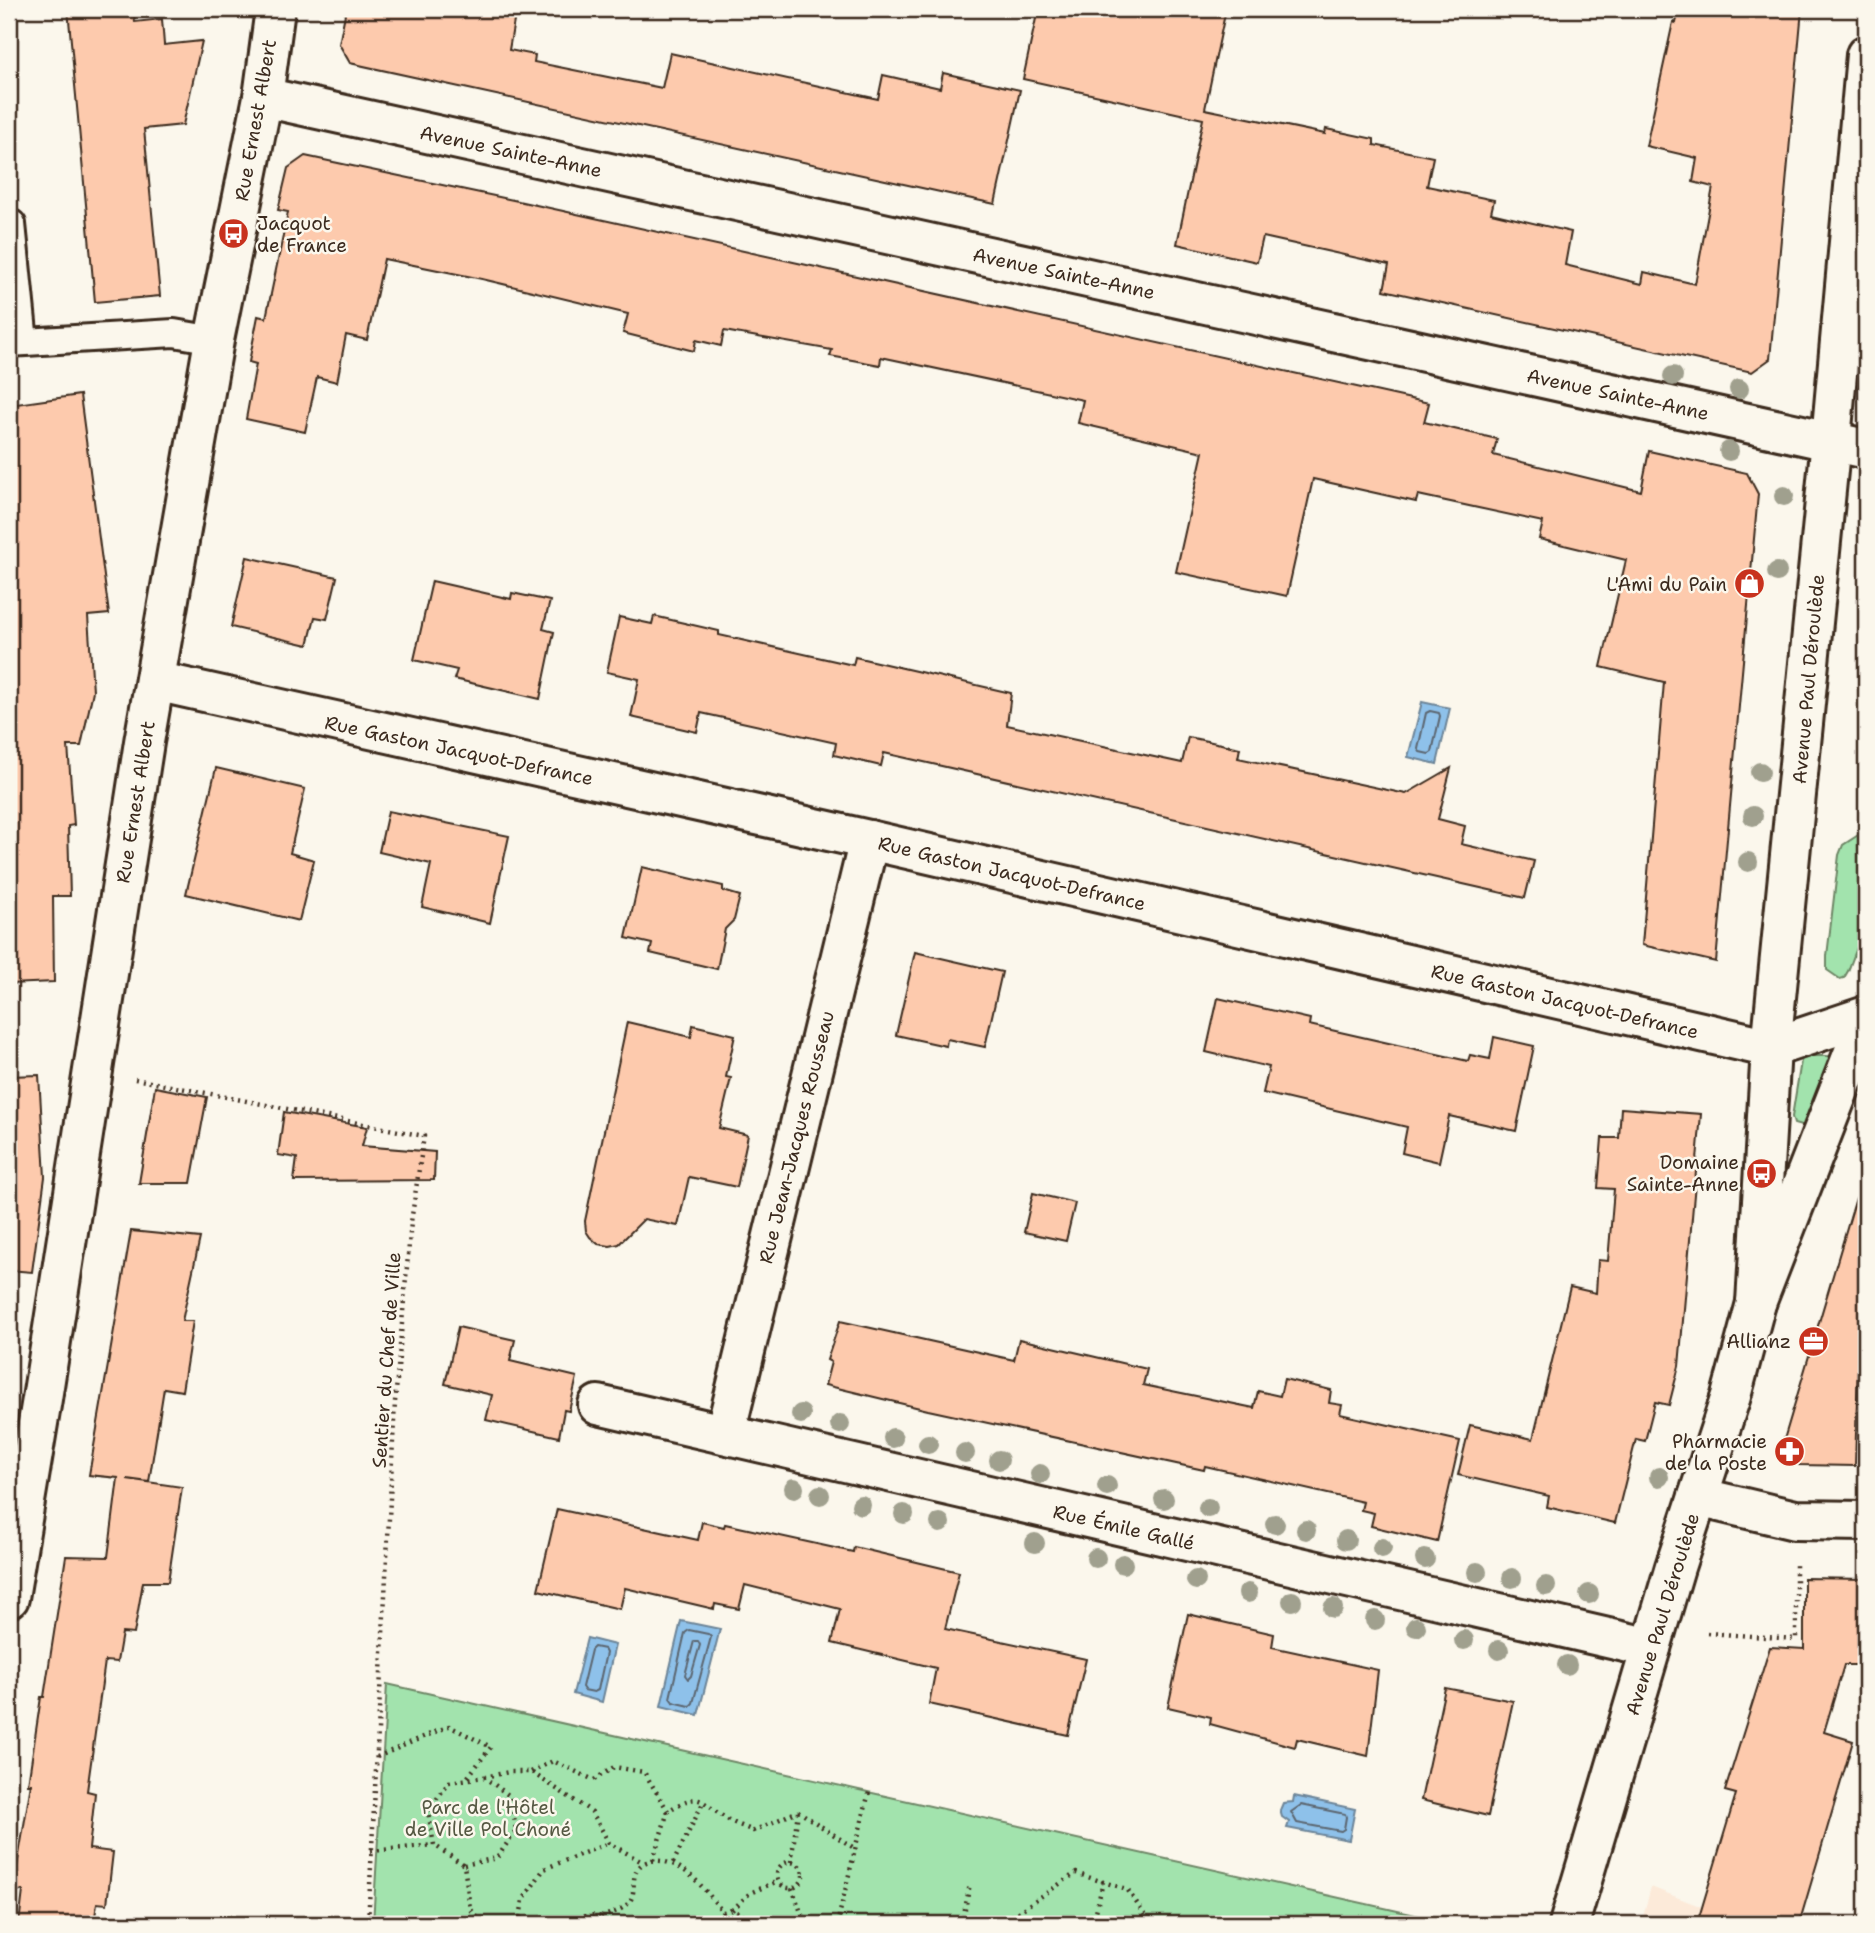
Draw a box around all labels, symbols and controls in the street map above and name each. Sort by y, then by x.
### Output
street label: Rue Ernest Albert [229,37,282,203]
street label: Avenue Sainte-Anne [417,120,604,183]
place label: Jacquot de France [257,211,347,258]
bus stop icon: Jacquot de France [217,217,251,251]
street label: Avenue Sainte-Anne [970,242,1157,305]
street label: Avenue Sainte-Anne [1524,363,1711,426]
shop icon: L'Ami du Pain [1733,567,1767,601]
place label: L'Ami du Pain [1606,572,1727,597]
street label: Avenue Paul Déroulède [1787,573,1830,785]
street label: Rue Gaston Jacquot-Defrance [322,710,595,791]
street label: Rue Ernest Albert [110,719,161,885]
street label: Rue Gaston Jacquot-Defrance [876,831,1148,916]
street label: Rue Gaston Jacquot-Defrance [1429,959,1701,1044]
street label: Rue Jean-Jacques Rousseau [753,1008,840,1266]
place label: Domaine Sainte-Anne [1627,1150,1739,1197]
bus stop icon: Domaine Sainte-Anne [1745,1156,1779,1190]
street label: Sentier du Chef de Ville [366,1251,407,1469]
office icon: Allianz [1797,1324,1831,1358]
place label: Allianz [1726,1329,1791,1354]
place label: Pharmacie de la Poste [1665,1429,1767,1476]
pharmacy icon: Pharmacie de la Poste [1773,1435,1807,1469]
street label: Rue Émile Gallé [1051,1498,1197,1556]
street label: Avenue Paul Déroulède [1620,1510,1705,1718]
park label: Parc de l'Hôtel de Ville Pol Choné [405,1795,571,1842]

